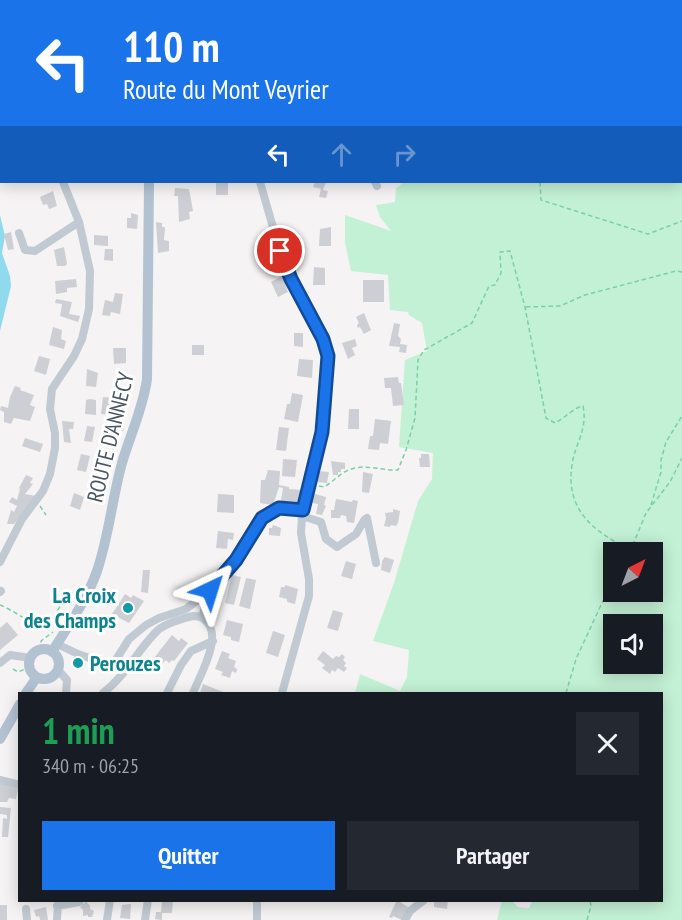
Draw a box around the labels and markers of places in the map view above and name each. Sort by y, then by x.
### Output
pin [254,225,305,276]
place label: La Croix des Champs [24,581,116,634]
marker: La Croix des Champs [121,601,135,615]
place label: Perouzes [90,649,161,677]
marker: Perouzes [71,656,85,670]

